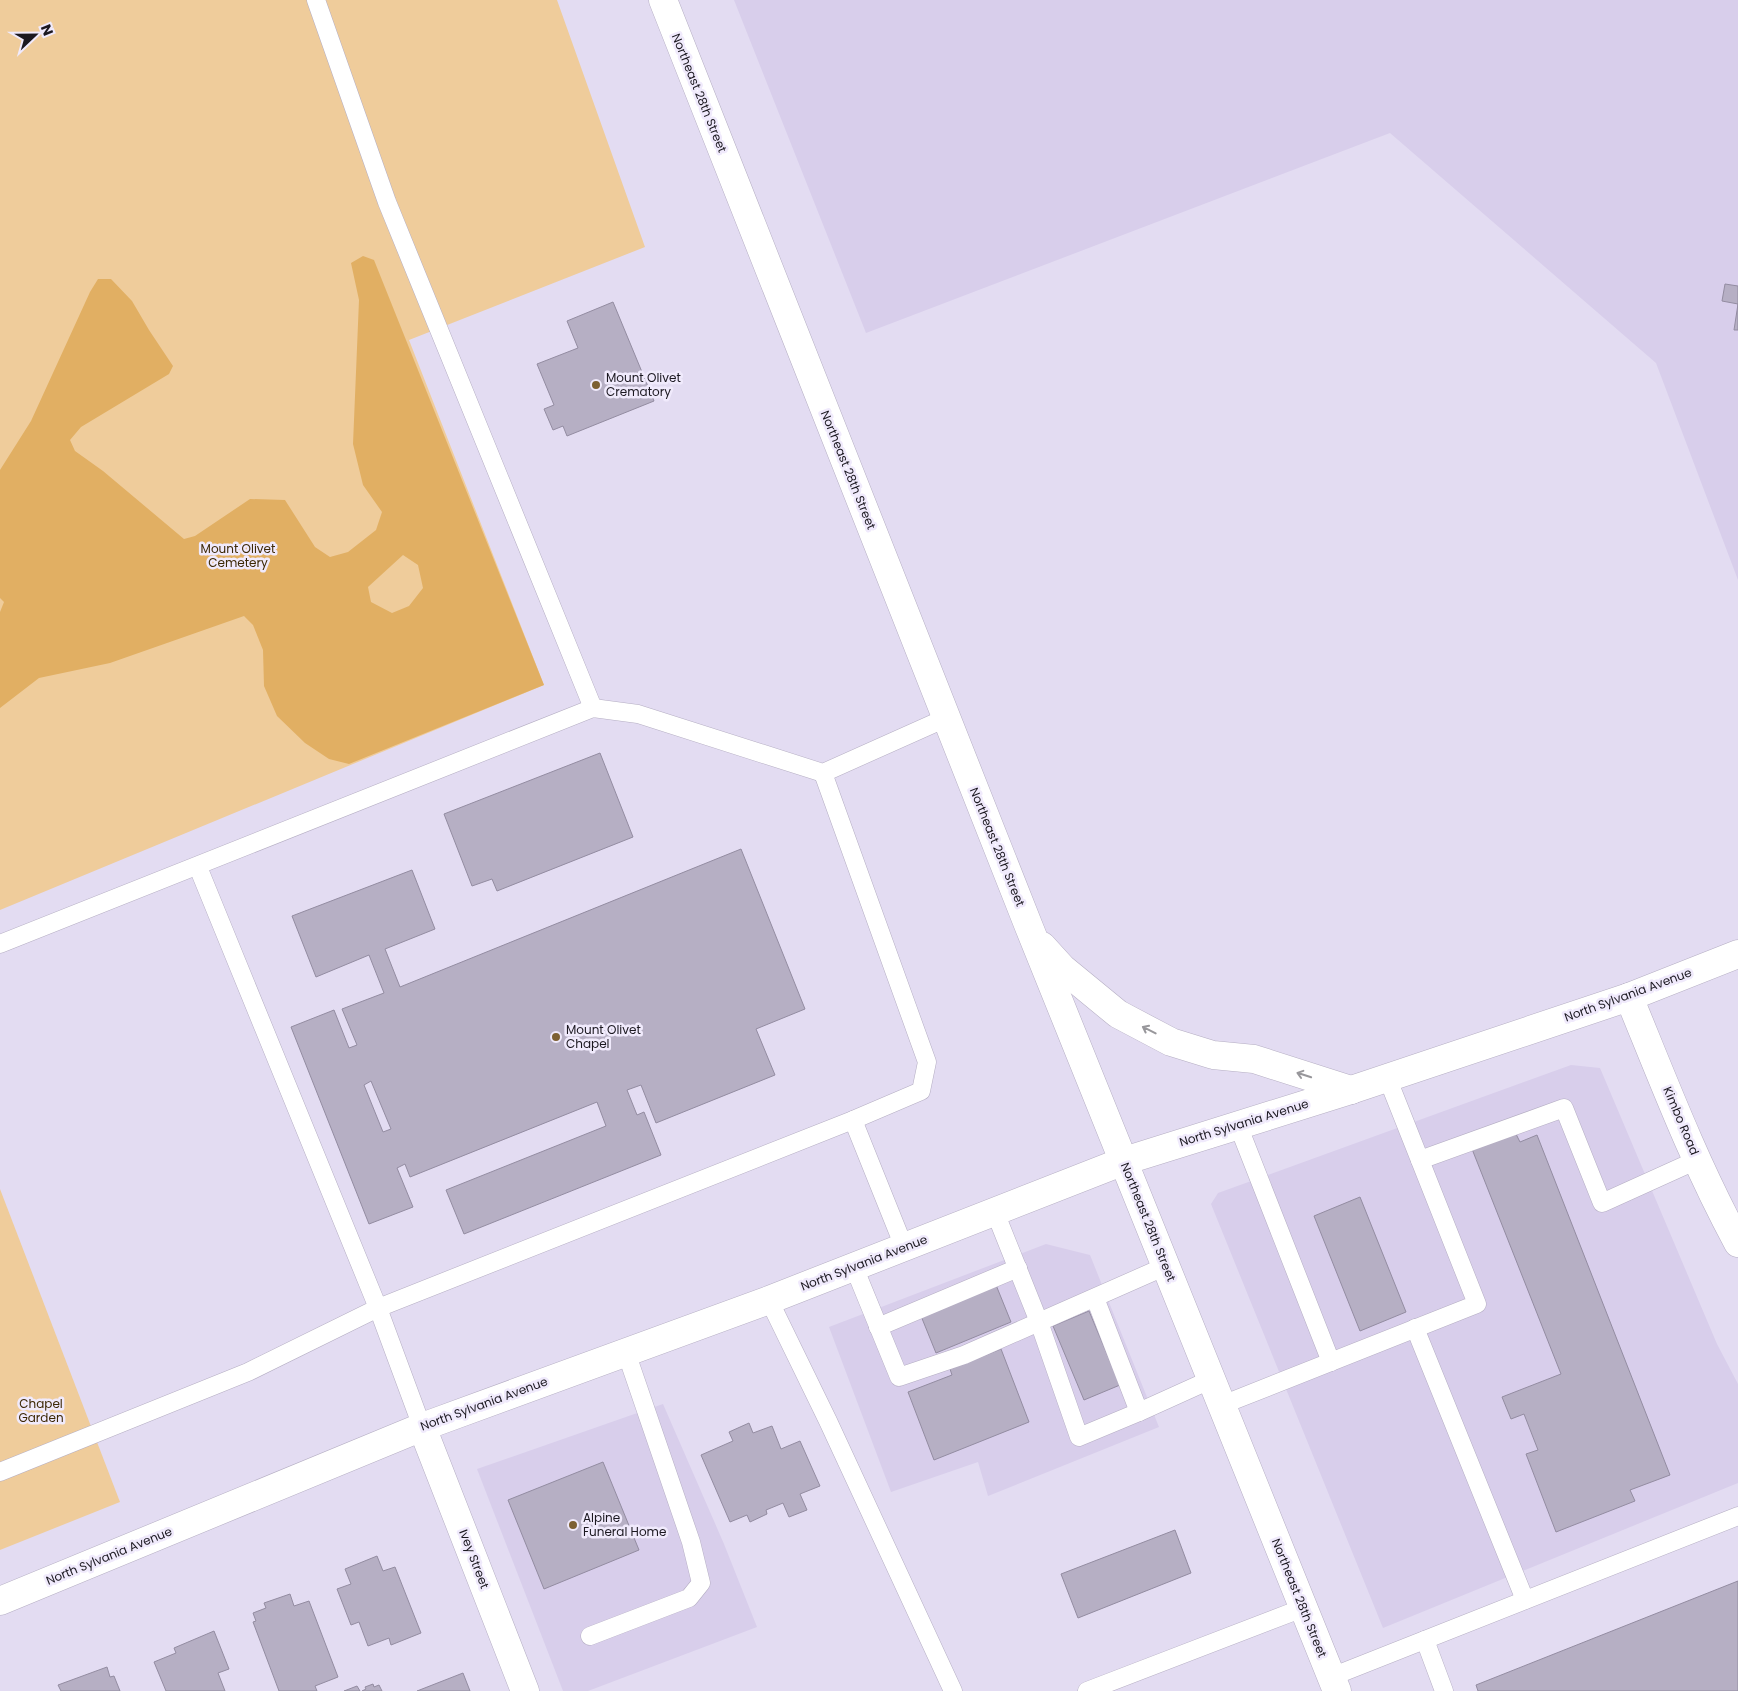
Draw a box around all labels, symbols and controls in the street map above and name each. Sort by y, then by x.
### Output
north arrow [10,10,60,60]
text: N [36,22,58,39]
street label: Northeast 28th Street [668,31,731,155]
place label: Mount Olivet Crematory [606,369,681,400]
marker: Mount Olivet Crematory [590,379,602,391]
street label: Northeast 28th Street [817,408,880,532]
park label: Mount Olivet Cemetery [201,540,275,571]
street label: Northeast 28th Street [966,785,1029,909]
street label: North Sylvania Avenue [1562,964,1694,1026]
place label: Mount Olivet Chapel [566,1021,641,1052]
one-way arrow [1142,1025,1157,1034]
marker: Mount Olivet Chapel [550,1031,562,1043]
one-way arrow [1297,1070,1312,1079]
street label: Kimbo Road [1659,1084,1703,1158]
street label: North Sylvania Avenue [1177,1095,1311,1150]
street label: Northeast 28th Street [1117,1160,1180,1284]
street label: North Sylvania Avenue [798,1231,930,1295]
street label: North Sylvania Avenue [418,1373,550,1435]
park label: Chapel Garden [18,1395,64,1426]
place label: Alpine Funeral Home [583,1509,666,1540]
marker: Alpine Funeral Home [567,1519,579,1531]
street label: North Sylvania Avenue [43,1522,174,1589]
street label: Ivey Street [455,1527,494,1591]
street label: Northeast 28th Street [1268,1536,1331,1660]

